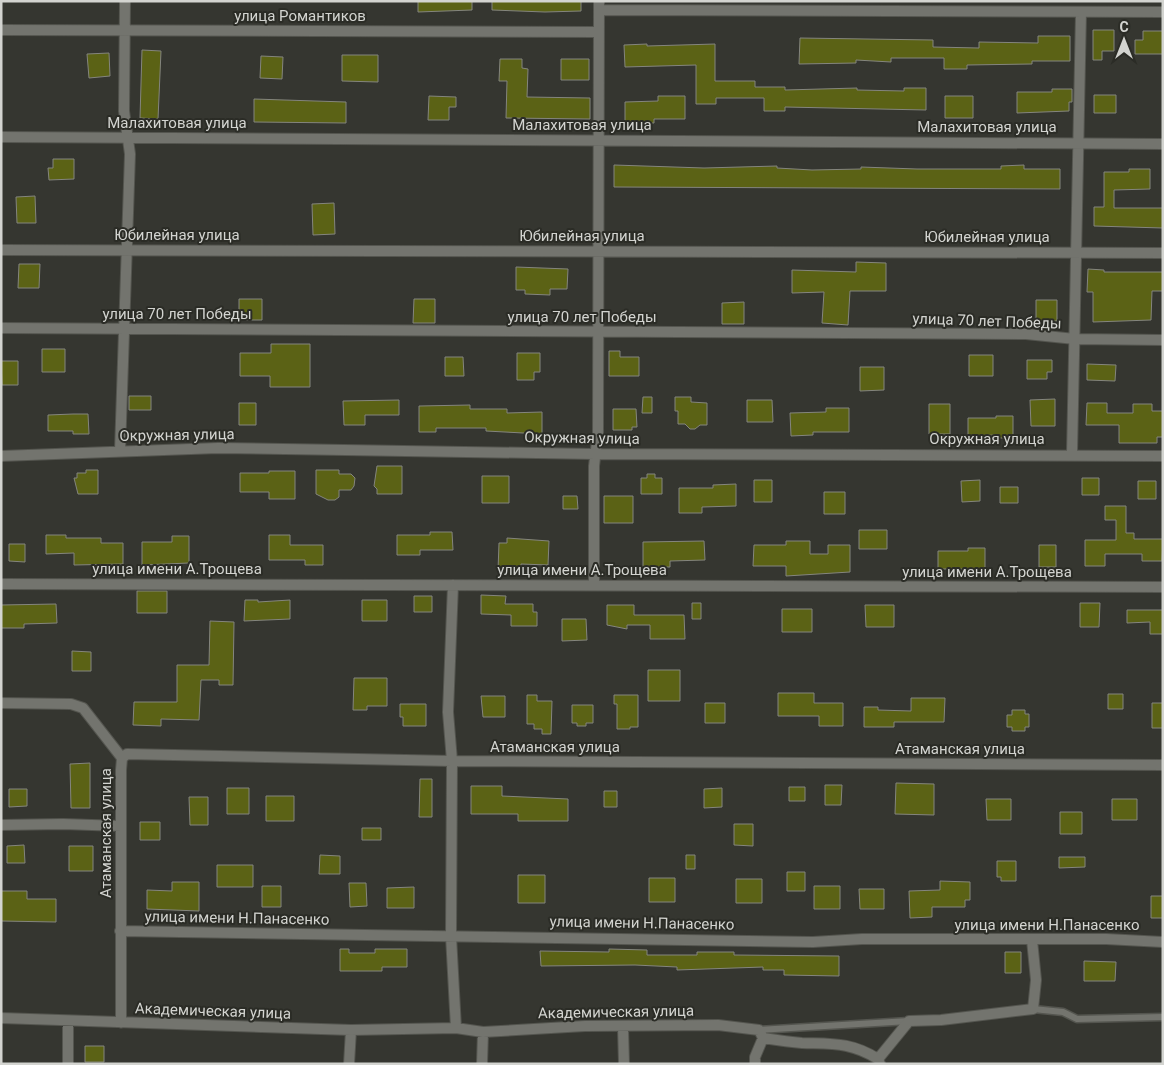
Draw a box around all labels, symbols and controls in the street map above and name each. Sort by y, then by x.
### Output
street label: улица Романтиков [234,7,366,25]
north arrow [1099,15,1149,65]
text: С [1119,19,1129,35]
street label: Малахитовая улица [107,114,247,132]
street label: Малахитовая улица [512,116,652,134]
street label: Малахитовая улица [917,118,1057,136]
street label: Юбилейная улица [114,226,240,244]
street label: Юбилейная улица [519,227,645,245]
street label: Юбилейная улица [924,228,1050,246]
street label: улица 70 лет Победы [102,305,252,323]
street label: улица 70 лет Победы [507,308,657,326]
street label: улица 70 лет Победы [912,309,1062,333]
street label: Окружная улица [119,425,235,445]
street label: Окружная улица [524,428,640,448]
street label: Окружная улица [929,430,1045,448]
street label: улица имени А.Трощева [92,560,262,578]
street label: улица имени А.Трощева [497,561,667,579]
street label: улица имени А.Трощева [902,563,1072,581]
street label: Атаманская улица [490,738,620,756]
street label: Атаманская улица [895,740,1025,758]
street label: Атаманская улица [97,768,115,898]
street label: улица имени Н.Панасенко [144,907,330,929]
street label: улица имени Н.Панасенко [549,912,735,934]
street label: улица имени Н.Панасенко [955,916,1139,934]
street label: Академическая улица [135,999,291,1023]
street label: Академическая улица [538,1002,694,1022]

